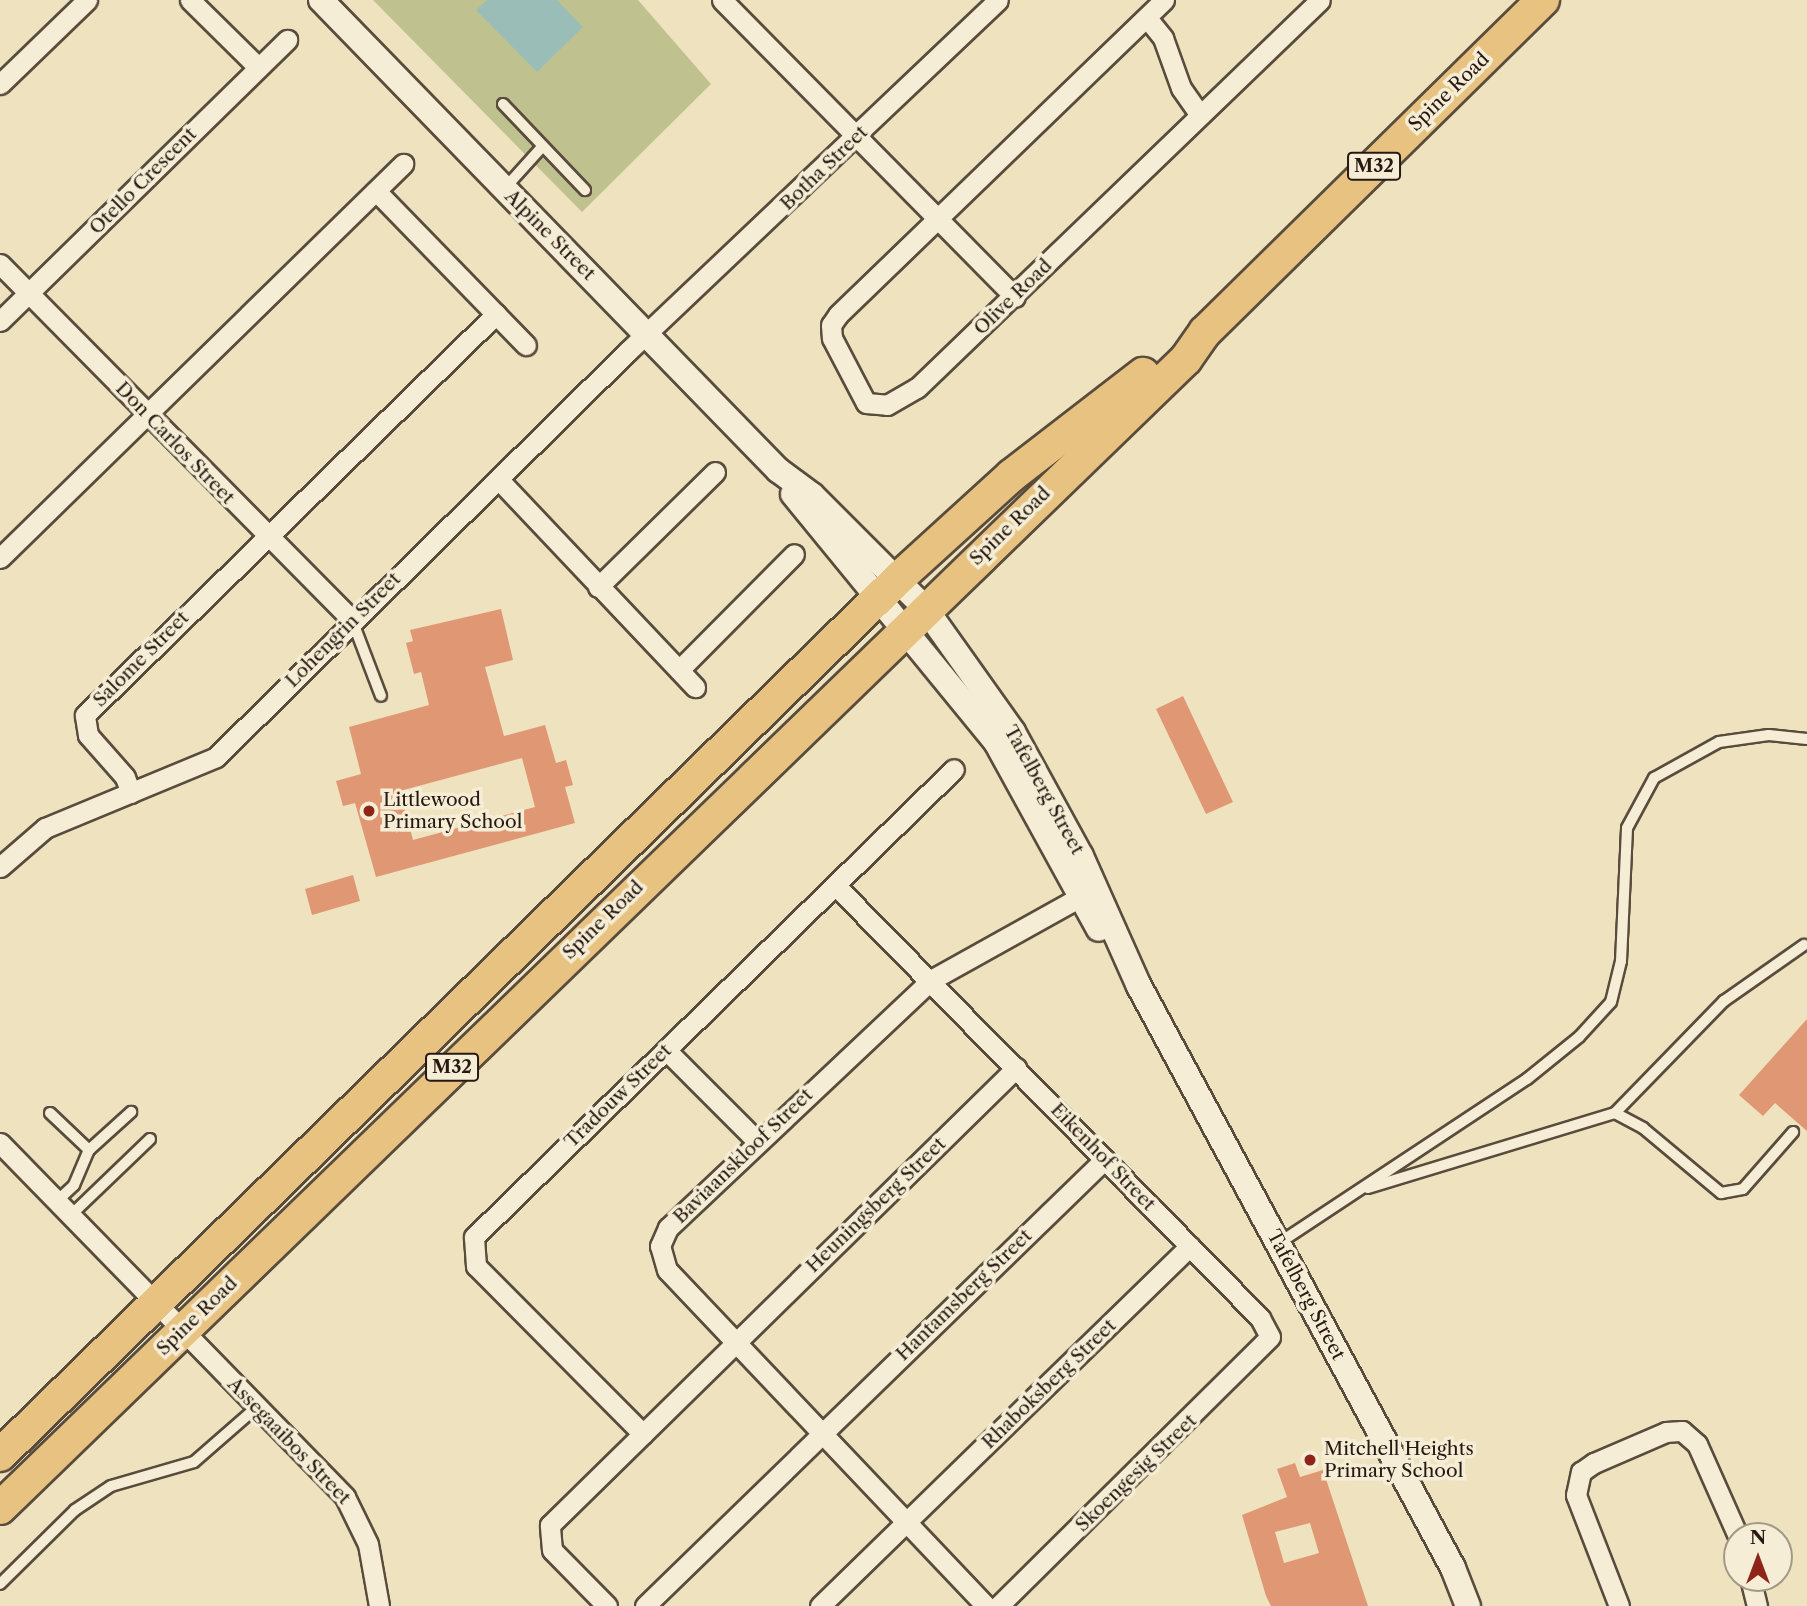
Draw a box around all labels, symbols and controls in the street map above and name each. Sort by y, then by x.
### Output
street label: Spine Road [1404,48,1494,136]
street label: Botha Street [776,121,872,215]
street label: Otello Crescent [85,123,201,239]
road number: M32 [1346,152,1402,181]
street label: Alpine Street [500,185,600,285]
street label: Olive Road [969,254,1057,340]
street label: Don Carlos Street [111,377,239,509]
street label: Spine Road [965,482,1055,570]
street label: Lohengrin Street [281,568,405,692]
street label: Salome Street [88,606,194,712]
street label: Tafelberg Street [999,721,1089,859]
place label: Littlewood Primary School [383,789,523,833]
marker: Littlewood Primary School [361,803,377,819]
street label: Spine Road [558,876,648,964]
street label: Tradouw Street [560,1039,676,1153]
road number: M32 [424,1052,480,1082]
street label: Baviaanskloof Street [669,1084,817,1228]
street label: Eikenhof Street [1046,1098,1160,1216]
street label: Heuningsberg Street [802,1133,950,1277]
street label: Hantamsberg Street [891,1224,1037,1366]
street label: Tafelberg Street [1262,1226,1350,1364]
street label: Spine Road [152,1272,242,1360]
street label: Rhaboksberg Street [977,1314,1121,1454]
street label: Assegaaibos Street [223,1373,355,1509]
street label: Skoengesig Street [1071,1409,1201,1537]
place label: Mitchell Heights Primary School [1324,1438,1474,1482]
marker: Mitchell Heights Primary School [1302,1452,1318,1468]
north arrow [1723,1522,1793,1592]
text: N [1750,1526,1766,1549]

